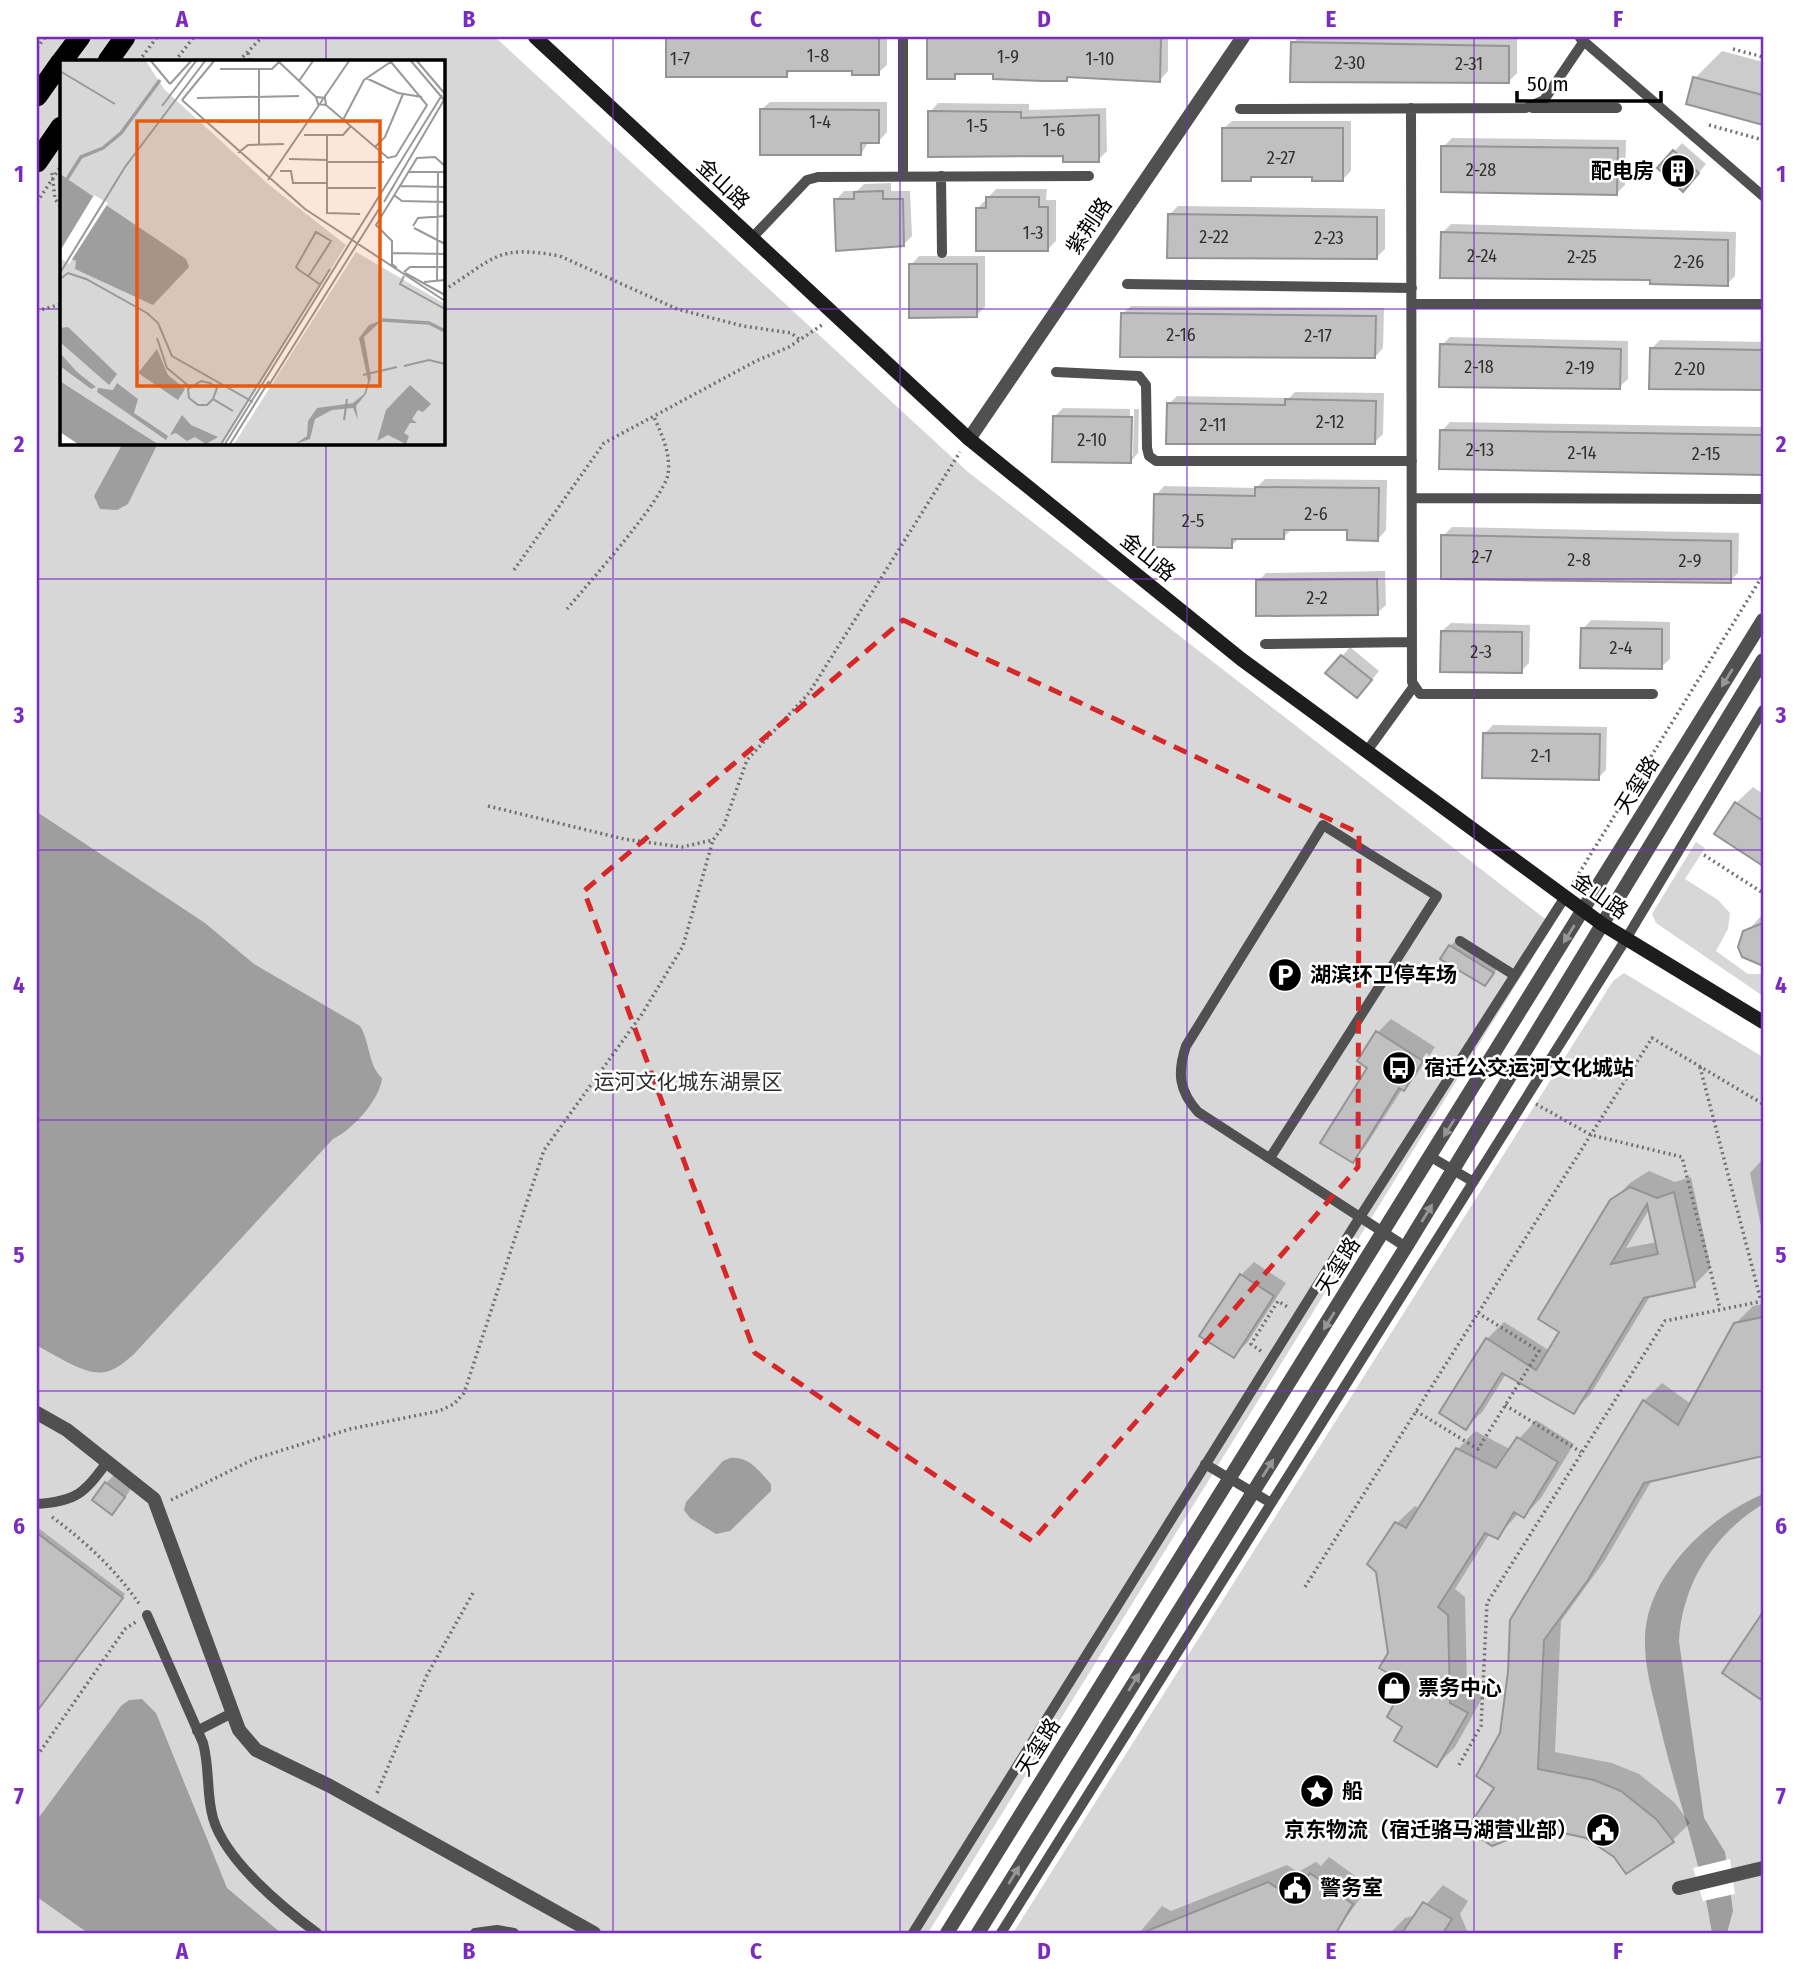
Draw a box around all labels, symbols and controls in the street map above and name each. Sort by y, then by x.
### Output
text: A [175,5,189,33]
text: B [463,5,476,33]
text: C [750,5,762,33]
text: D [1037,5,1051,33]
text: E [1326,5,1337,33]
text: F [1613,5,1623,33]
house number: 1-8 [807,45,829,67]
house number: 1-9 [997,46,1019,68]
house number: 1-7 [670,48,690,70]
house number: 1-10 [1086,48,1114,70]
house number: 2-30 [1335,52,1366,74]
house number: 2-31 [1455,53,1483,75]
inset map [60,60,444,444]
scale bar [1517,60,1660,104]
text: 50 m [1527,71,1569,97]
house number: 1-4 [809,111,831,133]
house number: 1-5 [966,115,988,137]
house number: 1-6 [1043,119,1065,141]
house number: 2-27 [1267,147,1295,169]
building icon: 配电房 [1659,152,1697,190]
street label: 金山路 [691,153,755,215]
place label: 配电房 [1591,158,1654,184]
house number: 2-28 [1466,159,1496,181]
text: 1 [14,160,24,188]
text: 1 [1776,160,1786,188]
street label: 紫荆路 [1061,193,1117,259]
house number: 1-3 [1023,222,1043,244]
house number: 2-22 [1199,226,1229,248]
house number: 2-23 [1314,227,1344,249]
house number: 2-24 [1467,245,1497,267]
house number: 2-25 [1567,246,1597,268]
house number: 2-26 [1674,251,1704,273]
house number: 2-16 [1166,324,1196,346]
house number: 2-17 [1304,325,1332,347]
house number: 2-18 [1464,356,1494,378]
house number: 2-19 [1565,357,1595,379]
house number: 2-20 [1675,358,1705,380]
house number: 2-12 [1316,411,1344,433]
house number: 2-11 [1199,414,1227,436]
house number: 2-10 [1077,429,1107,451]
text: 2 [13,430,25,458]
text: 2 [1775,430,1787,458]
house number: 2-13 [1466,439,1494,461]
house number: 2-14 [1567,442,1597,464]
house number: 2-15 [1692,443,1720,465]
house number: 2-6 [1304,503,1328,525]
house number: 2-5 [1182,510,1204,532]
street label: 金山路 [1115,527,1181,587]
house number: 2-7 [1472,546,1492,568]
house number: 2-8 [1567,549,1591,571]
house number: 2-9 [1678,550,1702,572]
house number: 2-2 [1306,587,1328,609]
house number: 2-4 [1609,637,1633,659]
house number: 2-3 [1470,641,1492,663]
one-way arrow [1721,669,1734,688]
text: 3 [13,701,25,729]
text: 3 [1775,701,1787,729]
house number: 2-1 [1531,745,1551,767]
street label: 天玺路 [1609,751,1665,819]
street label: 金山路 [1567,867,1633,925]
one-way arrow [1563,925,1576,944]
parking icon: 湖滨环卫停车场 [1266,956,1304,994]
place label: 湖滨环卫停车场 [1310,962,1457,988]
text: 4 [13,971,25,999]
text: 4 [1775,971,1787,999]
bus stop icon: 宿迁公交运河文化城站 [1380,1049,1418,1087]
place label: 宿迁公交运河文化城站 [1424,1055,1634,1081]
park label: 运河文化城东湖景区 [594,1069,783,1095]
one-way arrow [1442,1118,1455,1137]
one-way arrow [1420,1203,1433,1222]
street label: 天玺路 [1310,1232,1366,1300]
text: 5 [13,1241,25,1269]
text: 5 [1775,1241,1787,1269]
one-way arrow [1322,1311,1335,1330]
one-way arrow [1261,1459,1274,1478]
text: 6 [13,1512,25,1540]
text: 6 [1775,1512,1787,1540]
shop icon: 票务中心 [1375,1669,1413,1707]
one-way arrow [1128,1672,1141,1692]
place label: 票务中心 [1418,1675,1502,1701]
street label: 天玺路 [1010,1713,1066,1781]
place icon: 船 [1298,1772,1336,1810]
place label: 船 [1342,1778,1363,1804]
text: 7 [14,1782,24,1810]
text: 7 [1776,1782,1786,1810]
public building icon: 京东物流（宿迁骆马湖营业部） [1584,1811,1622,1849]
place label: 京东物流（宿迁骆马湖营业部） [1284,1817,1578,1843]
one-way arrow [1007,1865,1020,1885]
public building icon: 警务室 [1276,1869,1314,1907]
place label: 警务室 [1320,1875,1383,1901]
text: A [175,1937,189,1965]
text: B [463,1937,476,1965]
text: C [750,1937,762,1965]
text: D [1037,1937,1051,1965]
text: E [1326,1937,1337,1965]
text: F [1613,1937,1623,1965]

